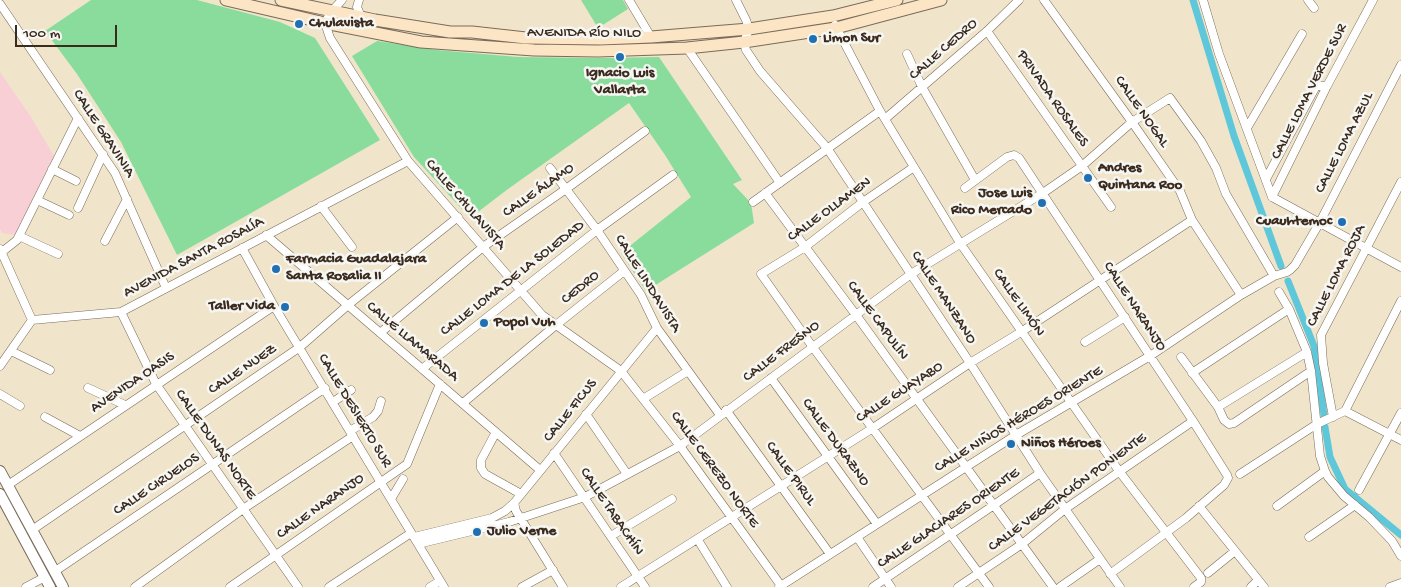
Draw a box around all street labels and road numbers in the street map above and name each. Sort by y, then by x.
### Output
street label: CALLE CEDRO [906,15,982,85]
street label: CALLE LOMA VERDE SUR [1268,21,1352,163]
street label: AVENIDA RÍO NILO [527,25,641,43]
street label: PRIVADA ROSALES [1012,47,1092,151]
street label: CALLE NOGAL [1110,73,1172,151]
street label: CALLE GRAVINIA [68,87,138,181]
street label: CALLE LOMA AZUL [1312,90,1378,196]
street label: CALLE CHULAVISTA [421,156,509,254]
street label: CALLE ÁLAMO [500,160,578,222]
street label: CALLE OLLAMEN [785,174,875,246]
street label: AVENIDA SANTA ROSALÍA [121,213,267,303]
street label: CALLE LOMA DE LA SOLEDAD [437,217,589,341]
street label: CALLE LOMA ROJA [1304,222,1370,330]
street label: CALLE LINDAVISTA [610,232,684,336]
street label: CALLE MANZANO [906,248,980,348]
street label: CALLE NARANJO [1098,259,1170,355]
street label: CALLE LIMÓN [988,265,1048,341]
street label: CEDRO [558,267,604,309]
street label: CALLE CAPULÍN [842,278,912,364]
street label: CALLE LLAMARADA [362,298,462,386]
street label: CALLE FRESNO [740,317,824,387]
street label: CALLE NUEZ [205,341,281,399]
street label: AVENIDA OASIS [88,348,178,418]
street label: CALLE DESIERTO SUR [313,351,395,471]
street label: CALLE GUAYABO [853,358,947,428]
street label: CALLE NIÑOS HÉROES ORIENTE [932,363,1106,477]
street label: CALLE FICUS [540,376,602,446]
street label: CALLE DUNAS NORTE [170,386,260,504]
street label: CALLE DURAZNO [797,395,873,491]
street label: CALLE CEREZO NORTE [666,408,762,532]
street label: CALLE VEGETACIÓN PONIENTE [985,430,1151,556]
street label: CALLE PIRUL [761,438,819,510]
street label: CALLE CIRUELOS [111,450,203,520]
street label: CALLE TABACHÍN [575,465,647,559]
street label: CALLE GLACIARES ORIENTE [874,465,1024,573]
street label: CALLE NARANJO [274,470,368,544]

